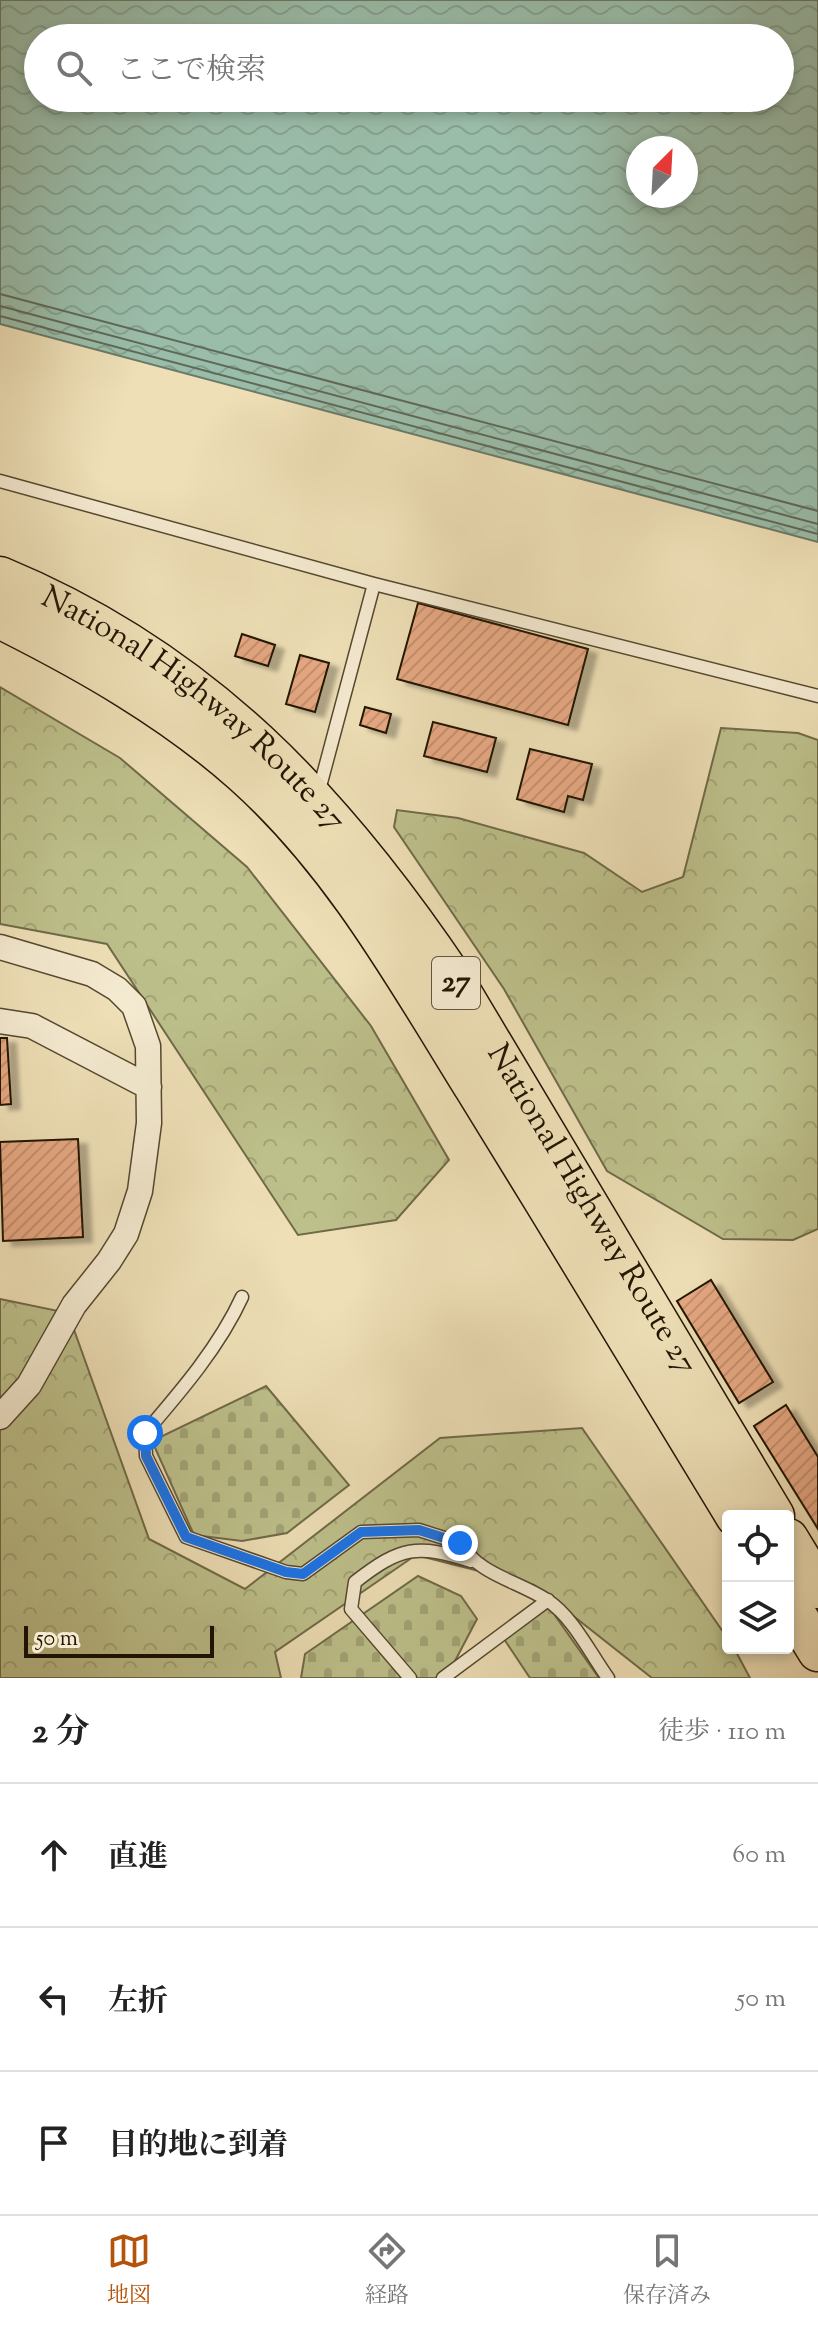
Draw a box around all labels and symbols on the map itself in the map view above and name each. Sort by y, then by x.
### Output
north arrow [626,136,698,208]
street label: National Highway Route 27 [33,576,356,842]
road number: 27 [432,957,480,1009]
street label: National Highway Route 27 [474,1036,708,1384]
route start [127,1415,163,1451]
route end [442,1525,478,1561]
scale bar [24,1622,214,1658]

